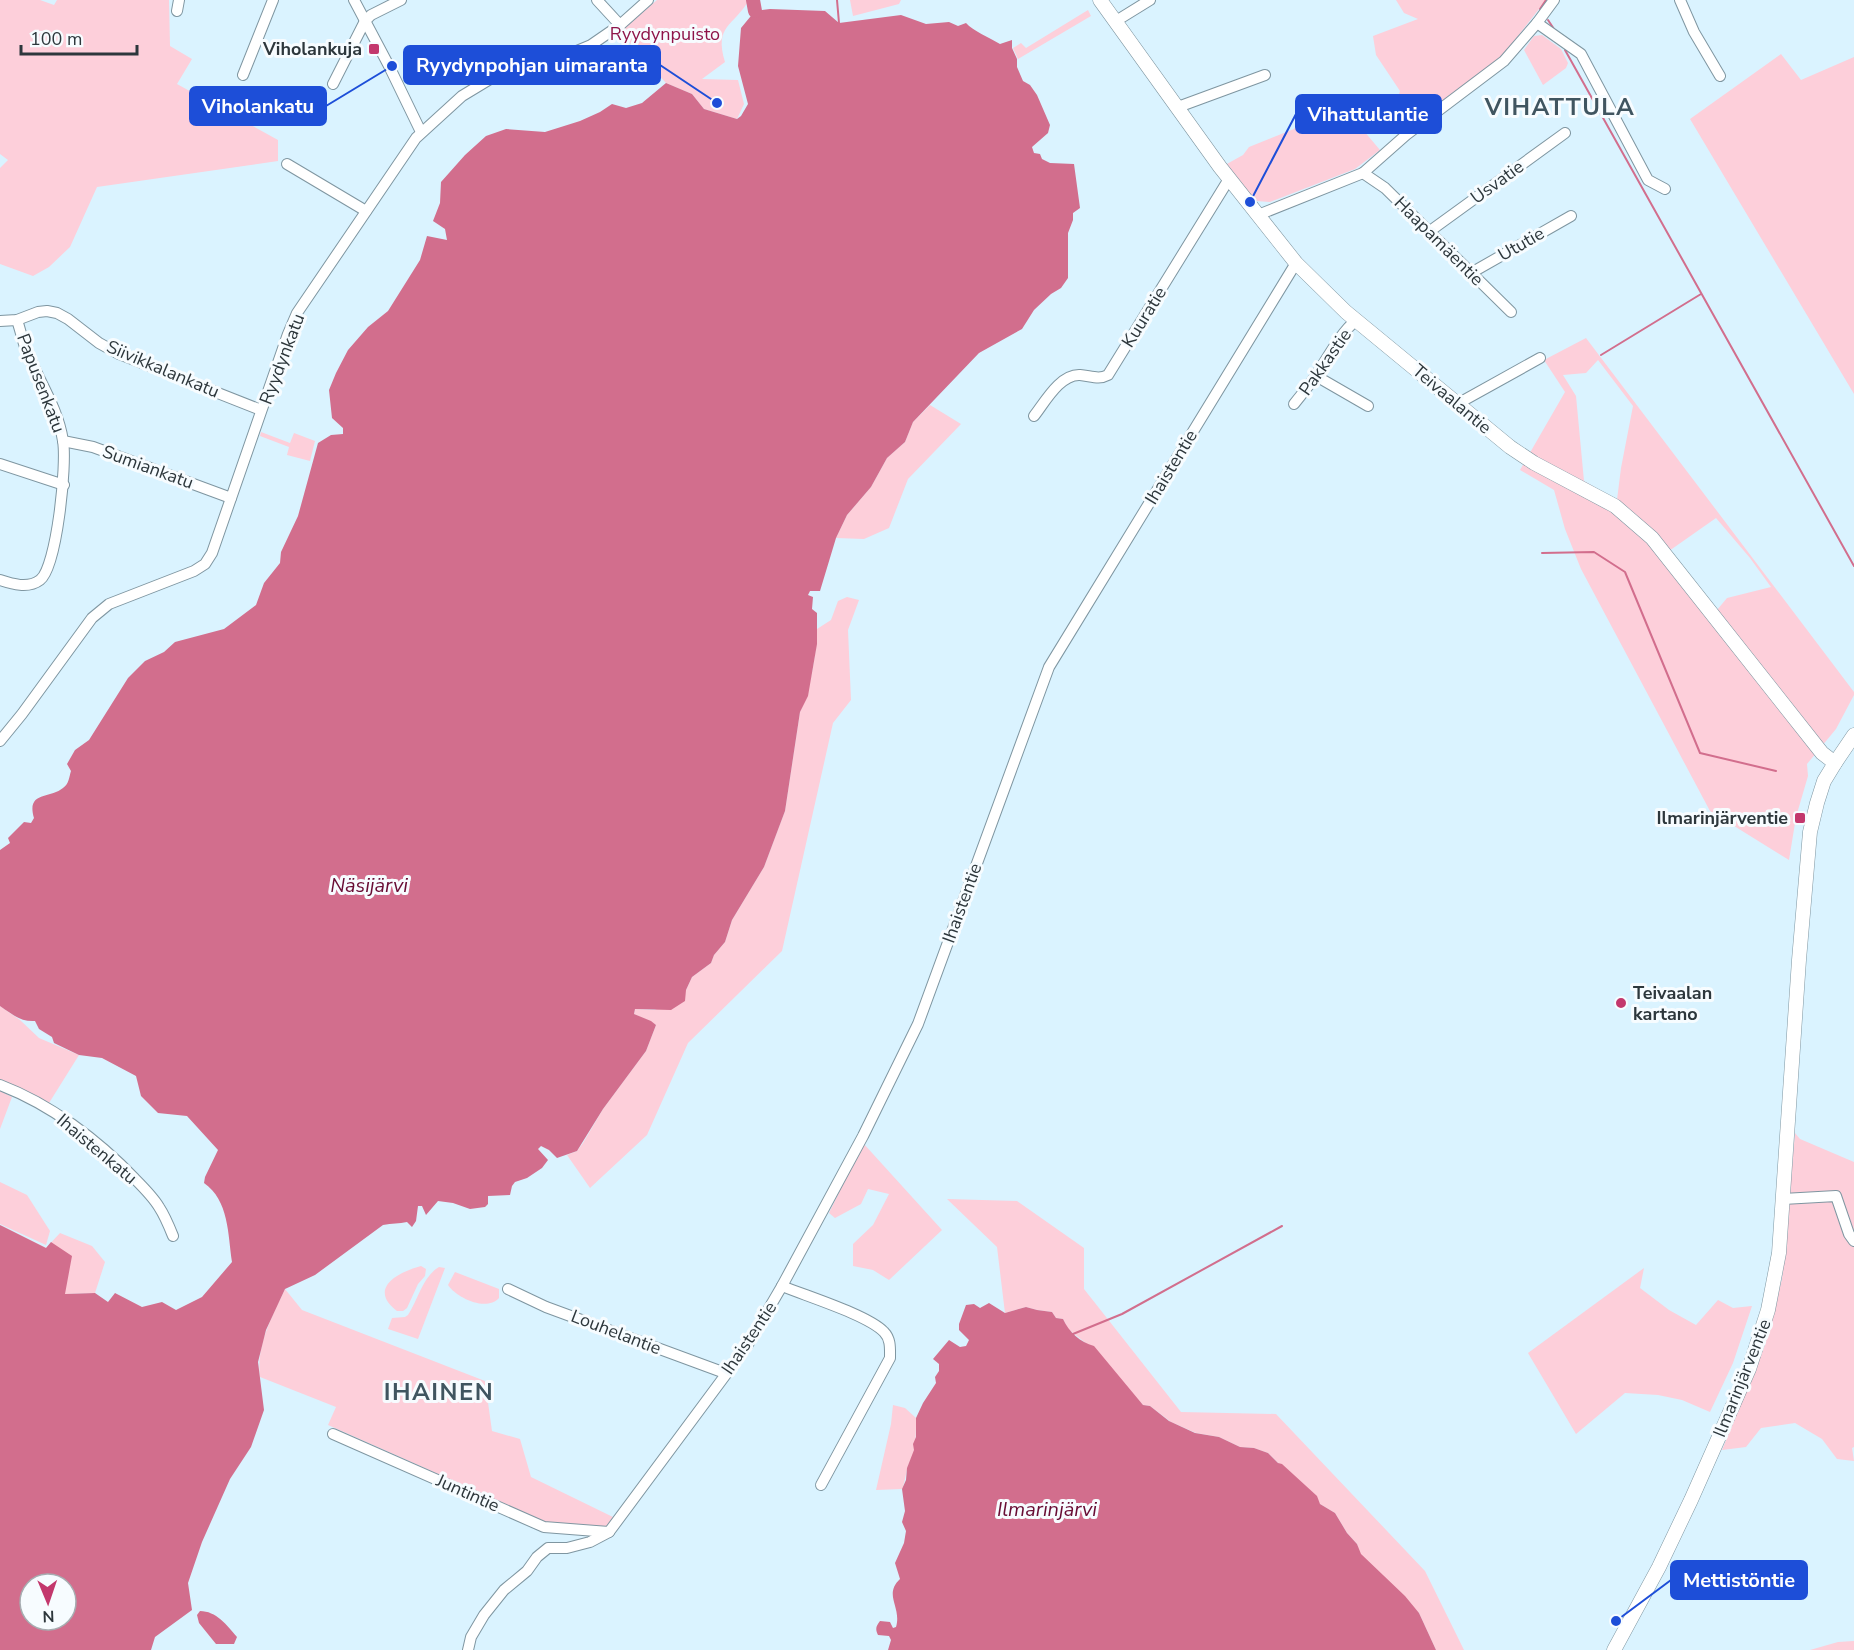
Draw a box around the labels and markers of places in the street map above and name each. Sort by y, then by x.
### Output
place label: Viholankuja [262,37,362,61]
marker: Viholankuja [367,42,381,56]
callout: Ryydynpohjan uimaranta [404,46,660,84]
callout: Viholankatu [190,87,326,125]
callout: Vihattulantie [1296,95,1441,133]
place label: Ilmarinjärventie [1656,806,1788,830]
marker: Ilmarinjärventie [1793,811,1807,825]
place label: Teivaalan kartano [1633,981,1712,1026]
marker: Teivaalan kartano [1614,996,1628,1010]
callout: Mettistöntie [1671,1561,1807,1599]

